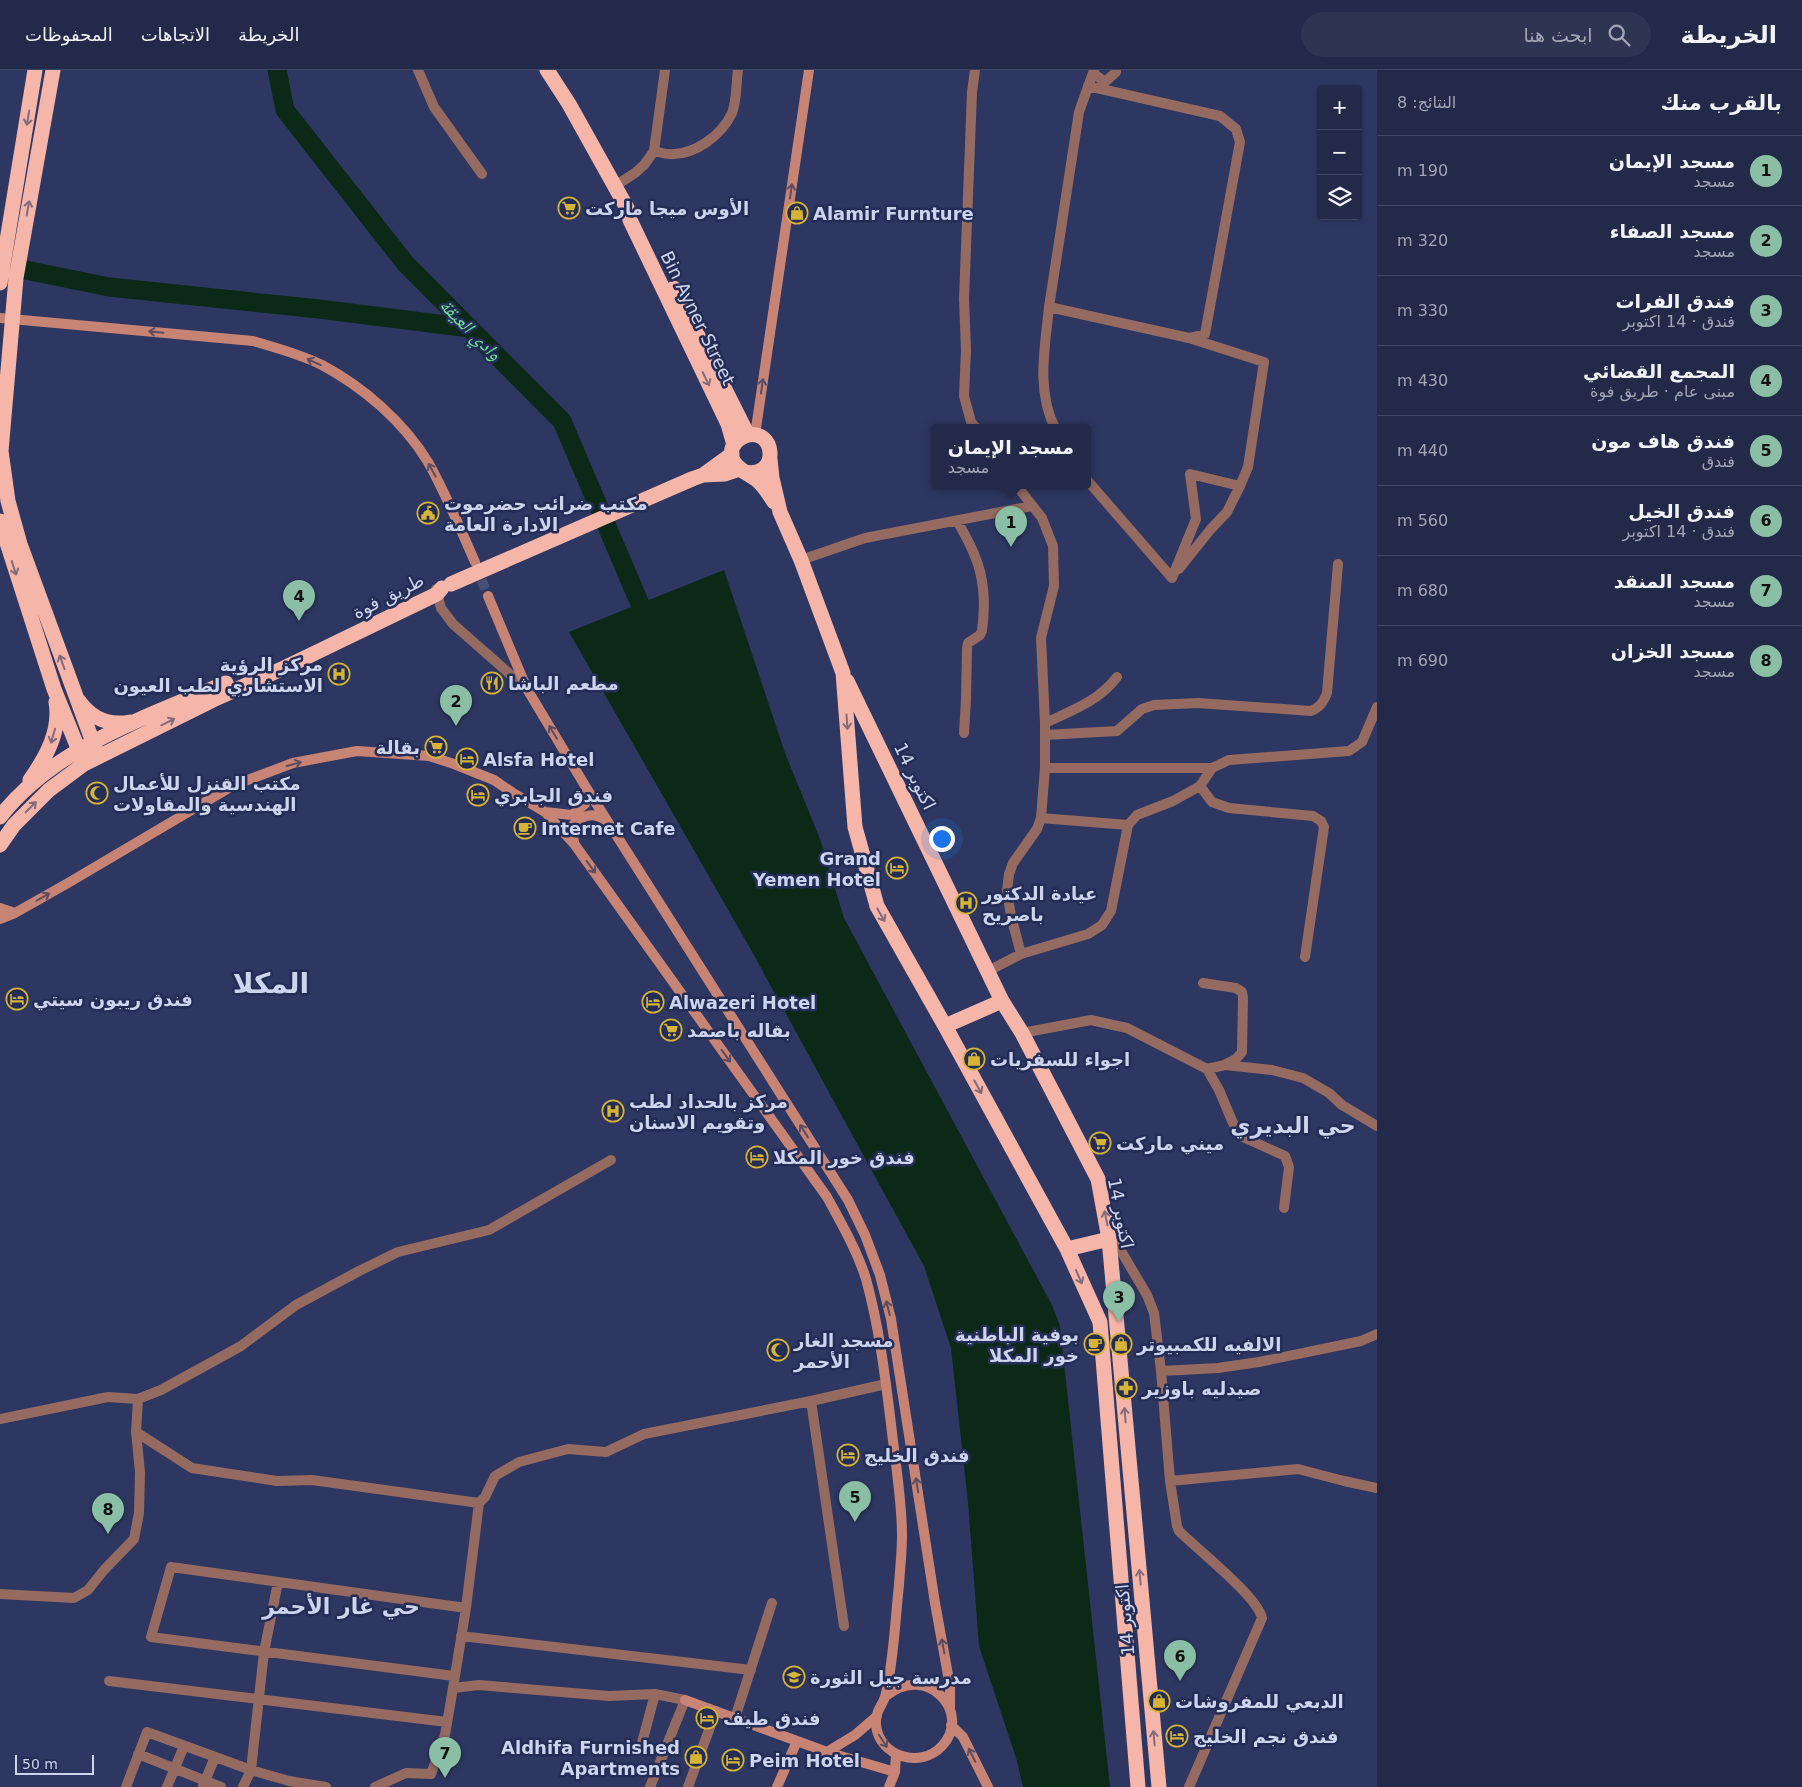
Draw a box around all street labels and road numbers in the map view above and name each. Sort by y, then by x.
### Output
street label: Bin Ayner Street [656,248,740,388]
street label: طريق فوة [349,569,428,624]
street label: 14 اكتوبر [889,739,940,813]
street label: 14 اكتوبر [1103,1176,1138,1250]
street label: 14 اكتوبر [1111,1583,1140,1657]

